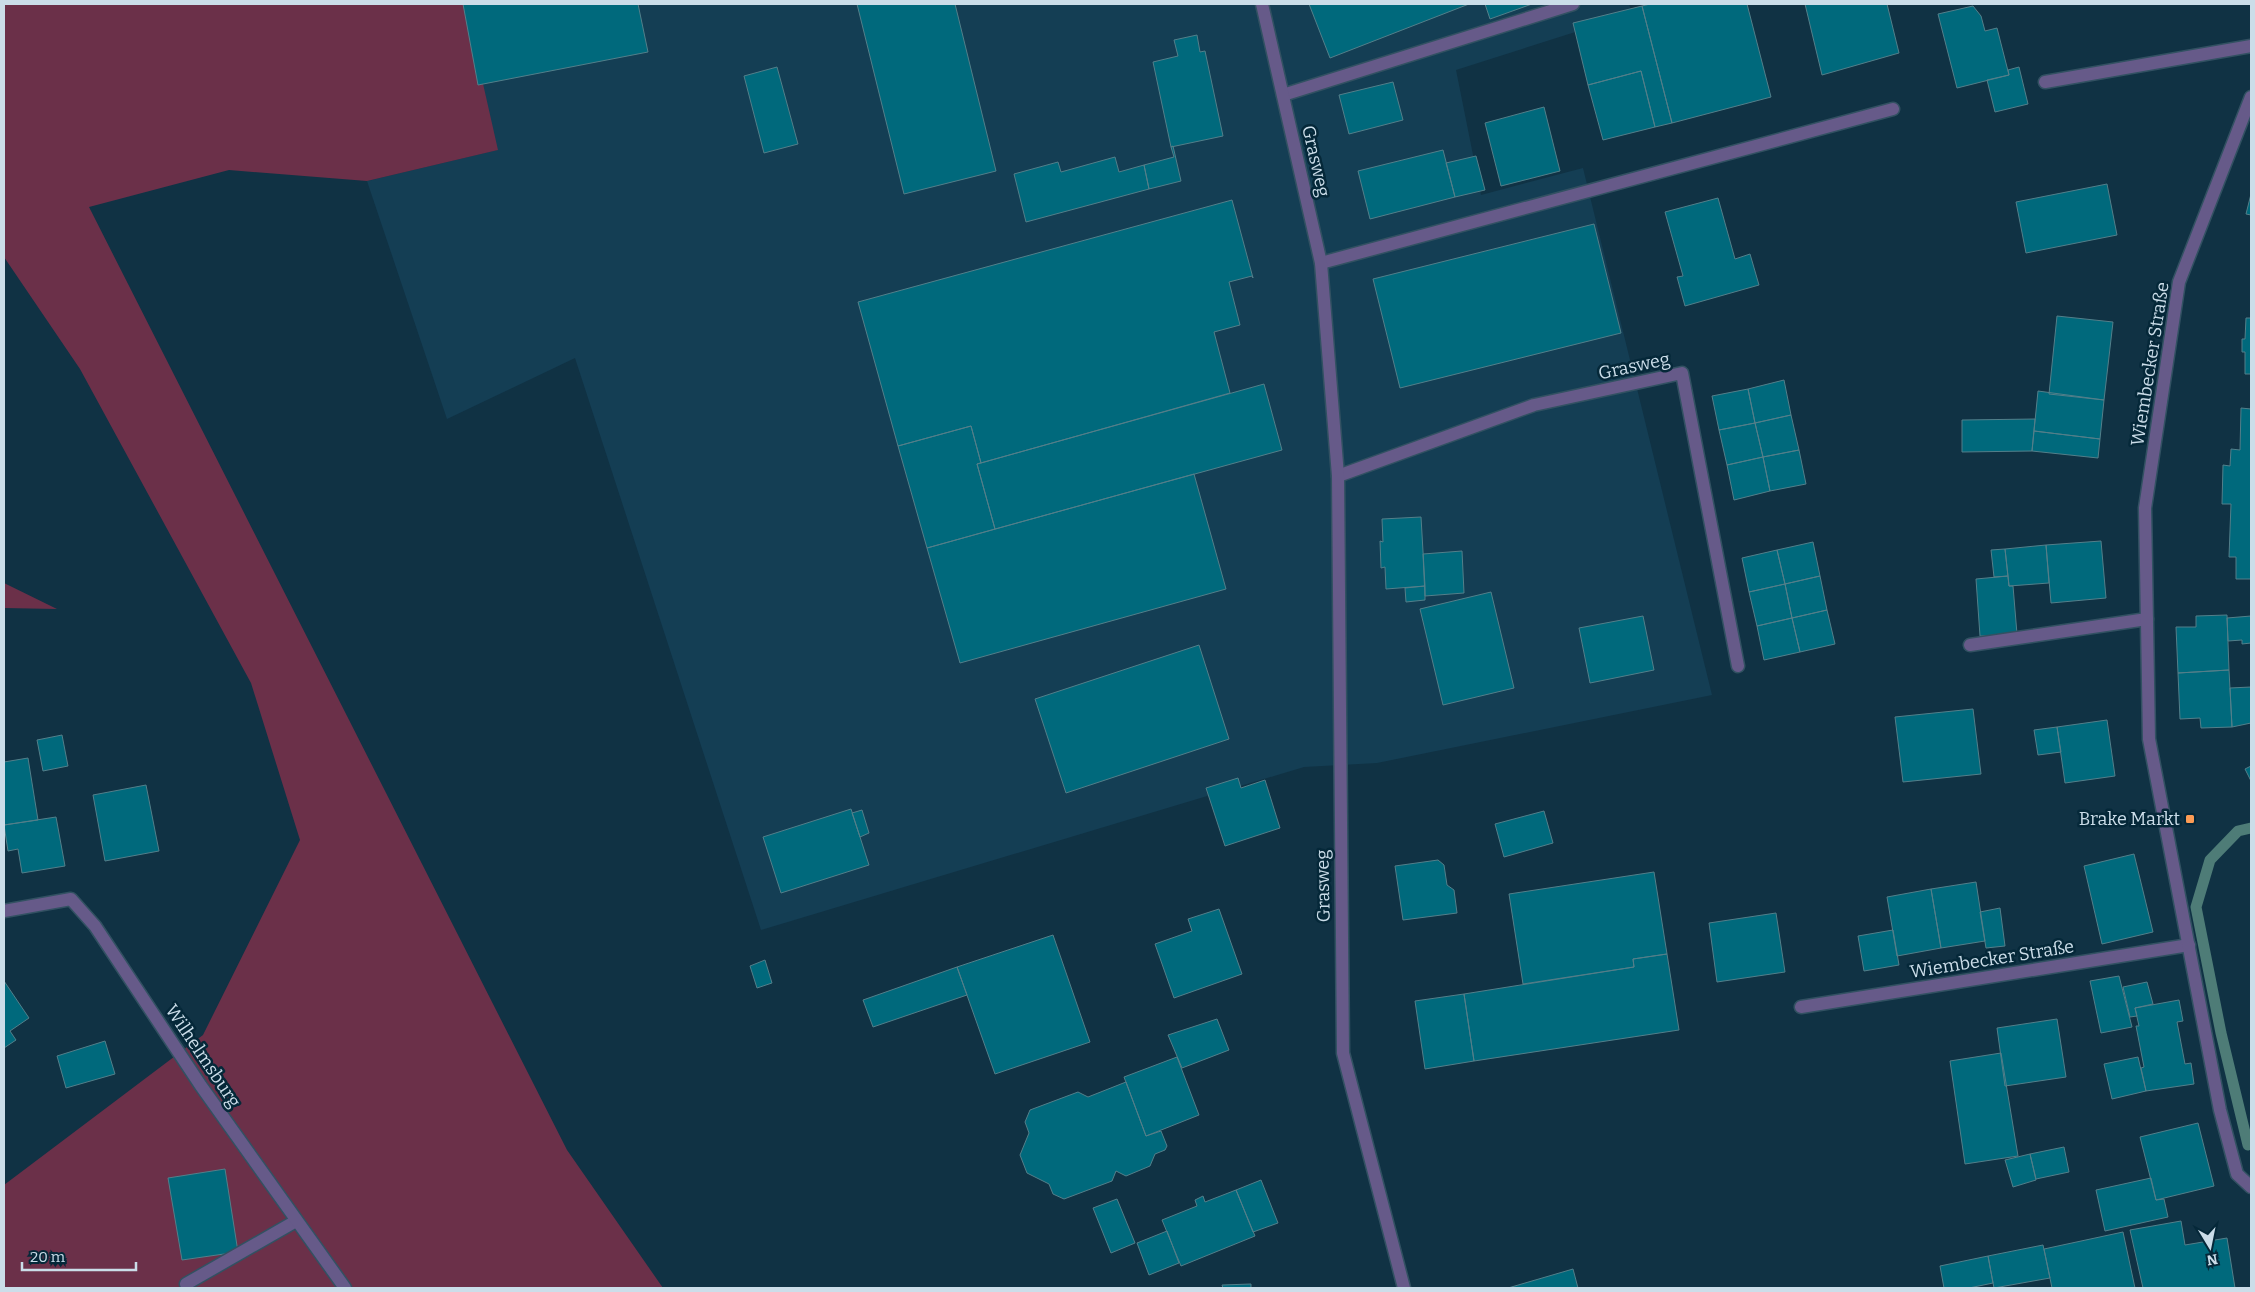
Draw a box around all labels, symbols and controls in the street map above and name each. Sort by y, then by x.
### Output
street label: Grasweg [1297,123,1335,199]
street label: Wiembecker Straße [2126,280,2174,448]
street label: Grasweg [1596,348,1672,384]
place label: Brake Markt [2079,808,2180,830]
marker: Brake Markt [2184,813,2196,825]
street label: Grasweg [1311,849,1335,923]
street label: Wiembecker Straße [1908,935,2076,983]
street label: Wilhelmsburg [160,1000,246,1112]
north arrow [2185,1222,2235,1272]
scale bar [22,1240,136,1272]
text: 20 m [30,1248,66,1266]
text: N [2205,1250,2219,1269]

